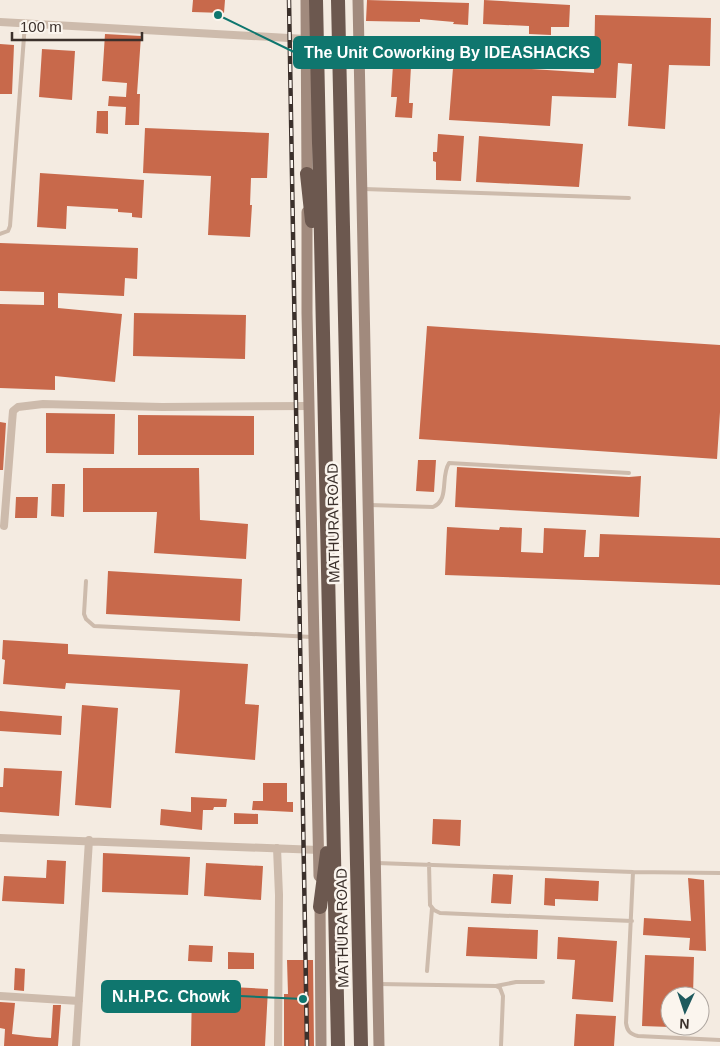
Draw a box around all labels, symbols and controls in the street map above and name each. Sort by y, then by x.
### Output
scale bar [12,10,142,42]
text: 100 m [20,18,62,35]
callout: The Unit Coworking By IDEASHACKS [294,37,600,68]
text: The Unit Coworking By IDEASHACKS [304,44,590,61]
street label: MATHURA ROAD [323,463,343,583]
street label: MATHURA ROAD [332,868,352,988]
callout: N.H.P.C. Chowk [102,981,240,1012]
north arrow [660,986,710,1036]
text: N.H.P.C. Chowk [112,988,230,1005]
text: N [679,1016,690,1032]

